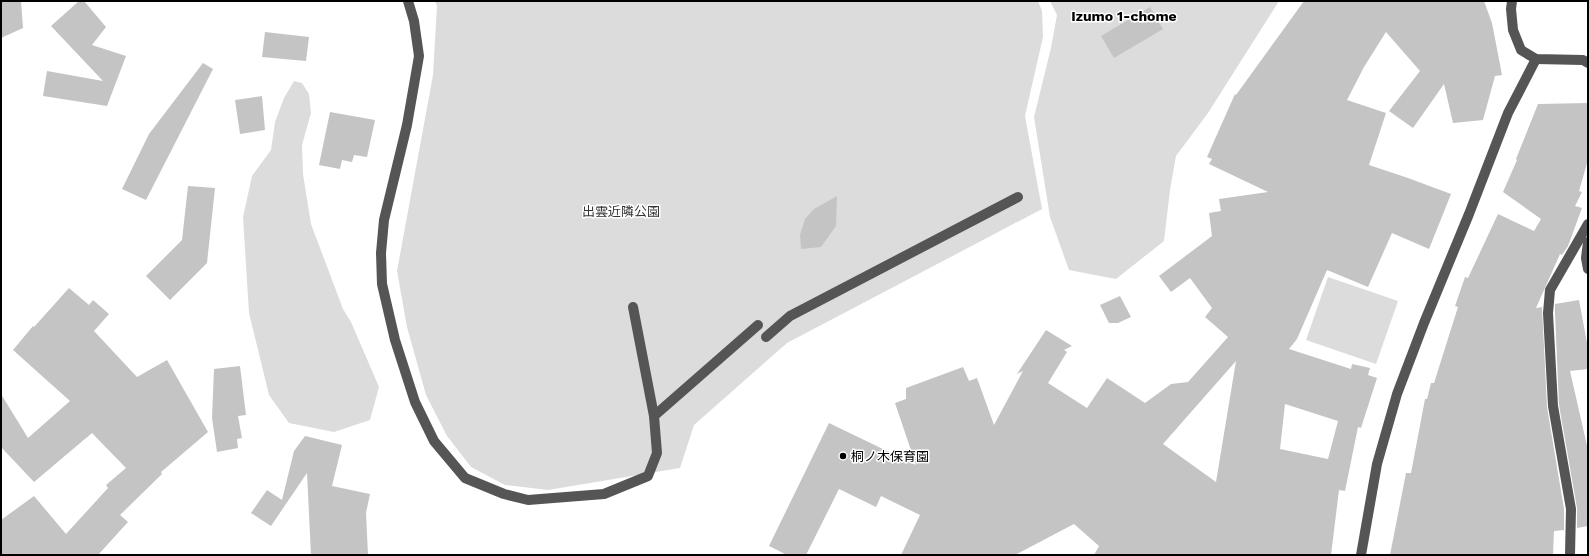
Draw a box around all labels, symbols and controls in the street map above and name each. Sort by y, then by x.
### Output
district label: Izumo 1-chome [1071,8,1177,24]
park label: 出雲近隣公園 [582,204,660,219]
place label: 桐ノ木保育園 [851,449,929,464]
marker: 桐ノ木保育園 [838,451,848,461]

